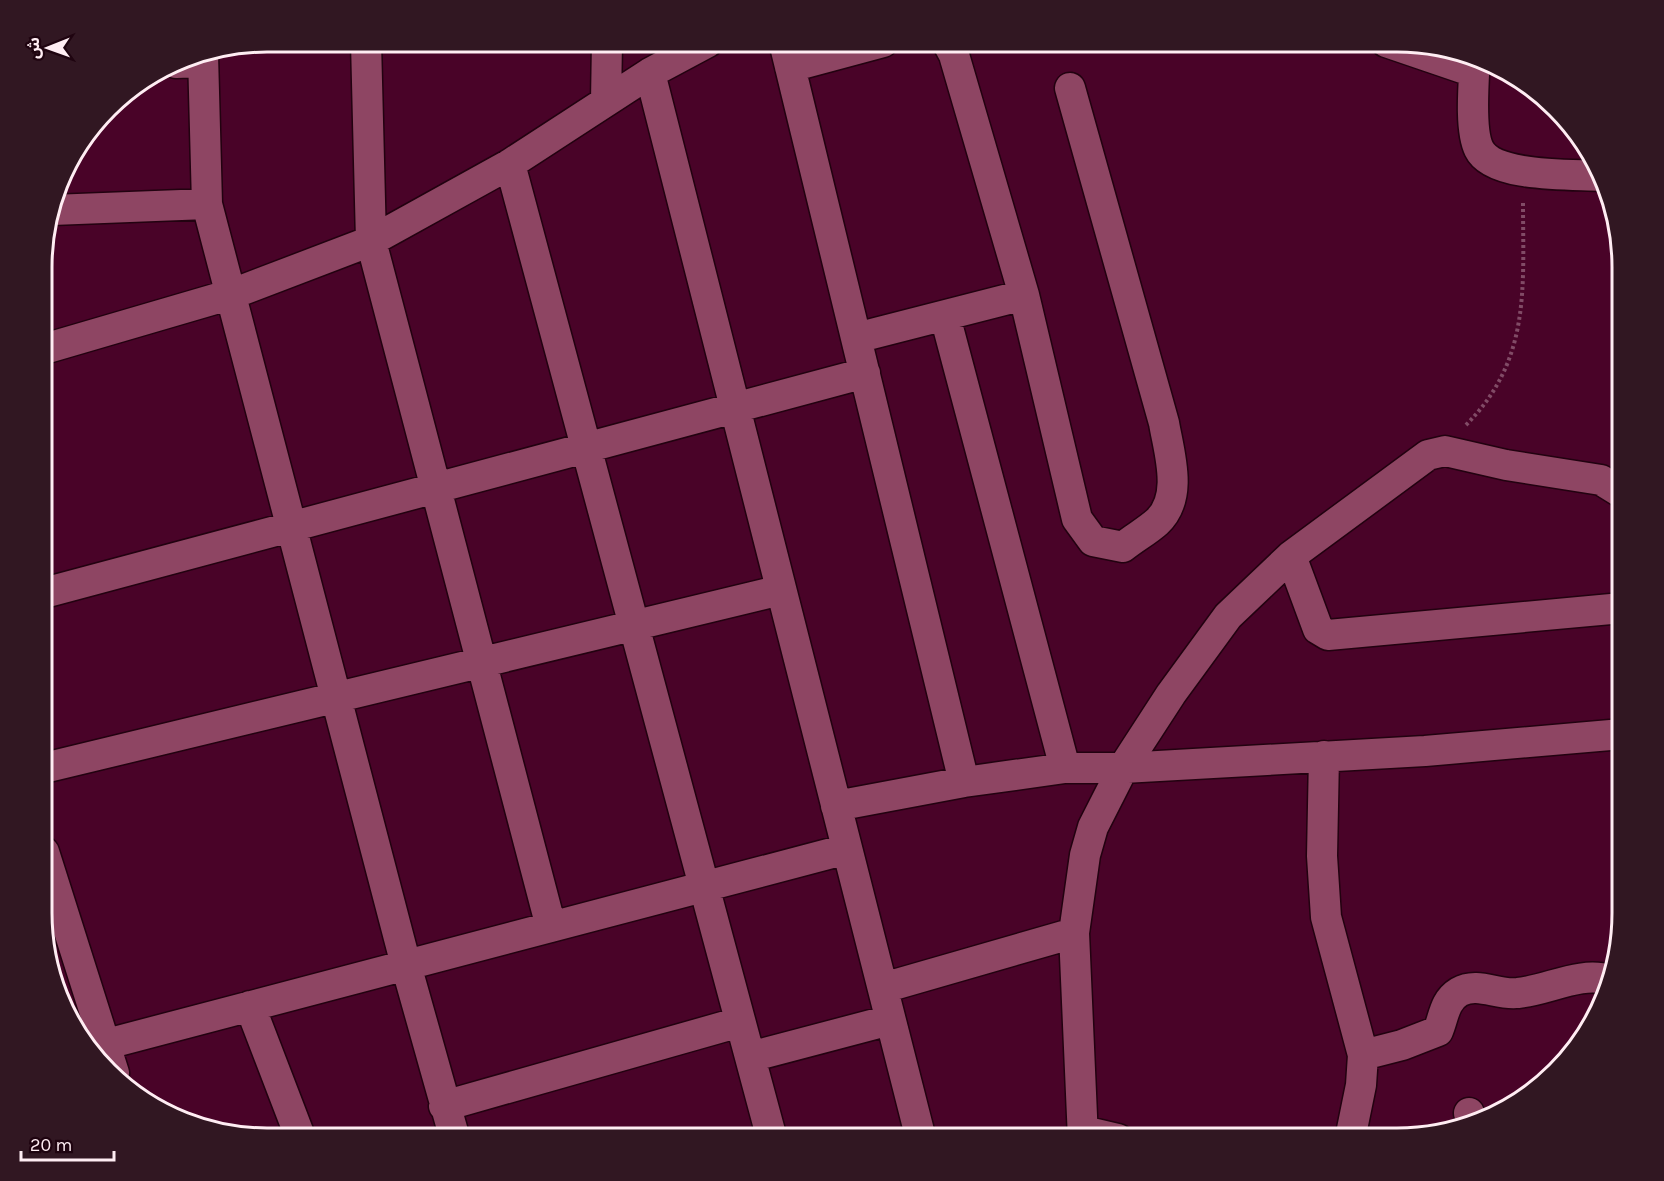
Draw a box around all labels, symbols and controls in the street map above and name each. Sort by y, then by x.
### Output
north arrow [18,18,78,78]
text: ش [24,37,43,59]
scale bar [21,1124,114,1162]
text: 20 m [30,1134,72,1156]

